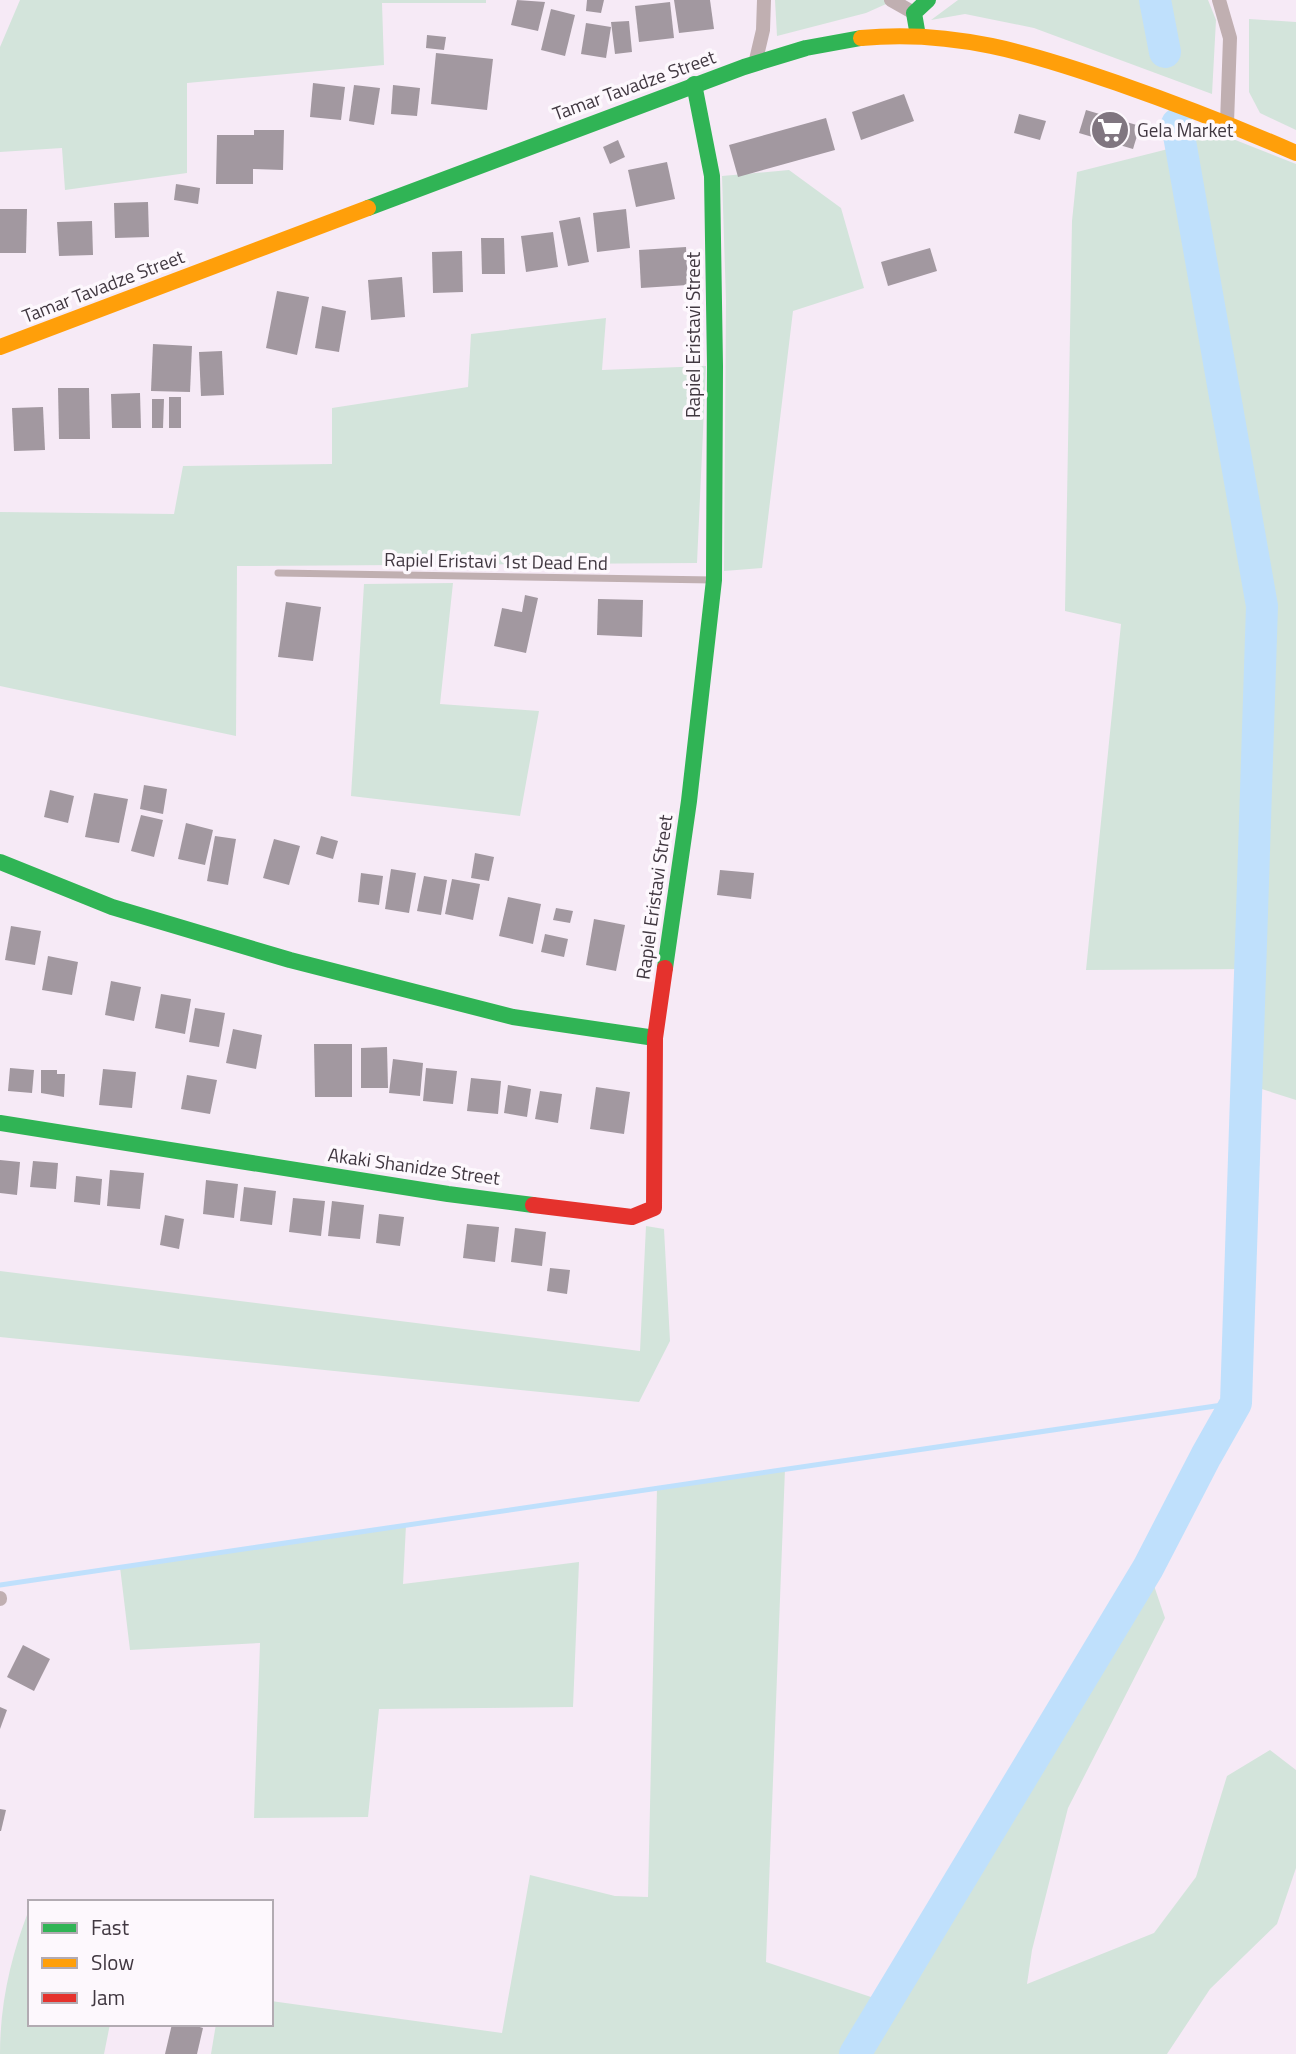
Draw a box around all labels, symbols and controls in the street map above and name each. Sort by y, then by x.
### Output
street label: Tamar Tavadze Street [548,41,720,128]
supermarket icon: Gela Market [1089,109,1131,151]
place label: Gela Market [1137,115,1234,144]
street label: Tamar Tavadze Street [18,241,188,330]
street label: Rapiel Eristavi Street [678,252,707,418]
street label: Rapiel Eristavi 1st Dead End [384,544,608,577]
street label: Rapiel Eristavi Street [628,812,679,981]
street label: Akaki Shanidze Street [326,1139,502,1192]
legend [28,1900,273,2026]
text: Fast [91,1911,130,1943]
text: Slow [91,1946,134,1978]
text: Jam [91,1981,125,2013]

